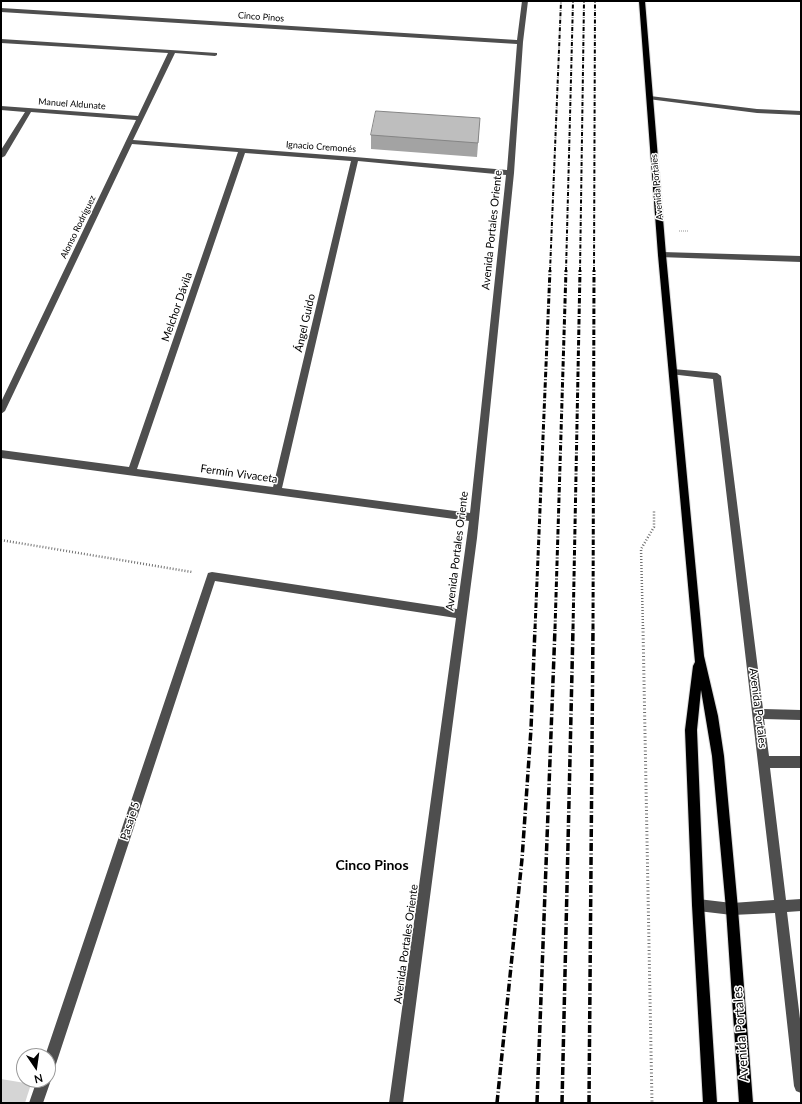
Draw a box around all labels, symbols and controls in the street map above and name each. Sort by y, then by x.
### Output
street label: Cinco Pinos [237,10,285,24]
street label: Manuel Aldunate [38,96,106,112]
street label: Ignacio Cremonés [286,139,356,155]
street label: Avenida Portales [649,154,665,220]
street label: Avenida Portales Oriente [479,169,505,291]
street label: Alonso Rodríguez [58,194,98,260]
street label: Melchor Dávila [159,270,195,344]
street label: Ángel Guido [292,293,318,353]
street label: Fermín Vivaceta [200,462,278,486]
street label: Avenida Portales Oriente [443,490,471,612]
street label: Avenida Portales [747,667,769,749]
street label: Pasaje 5 [118,800,142,842]
district label: Cinco Pinos [335,857,409,873]
street label: Avenida Portales Oriente [391,883,421,1005]
street label: Avenida Portales [730,986,752,1082]
north arrow [16,1048,56,1088]
text: N [33,1072,44,1086]

